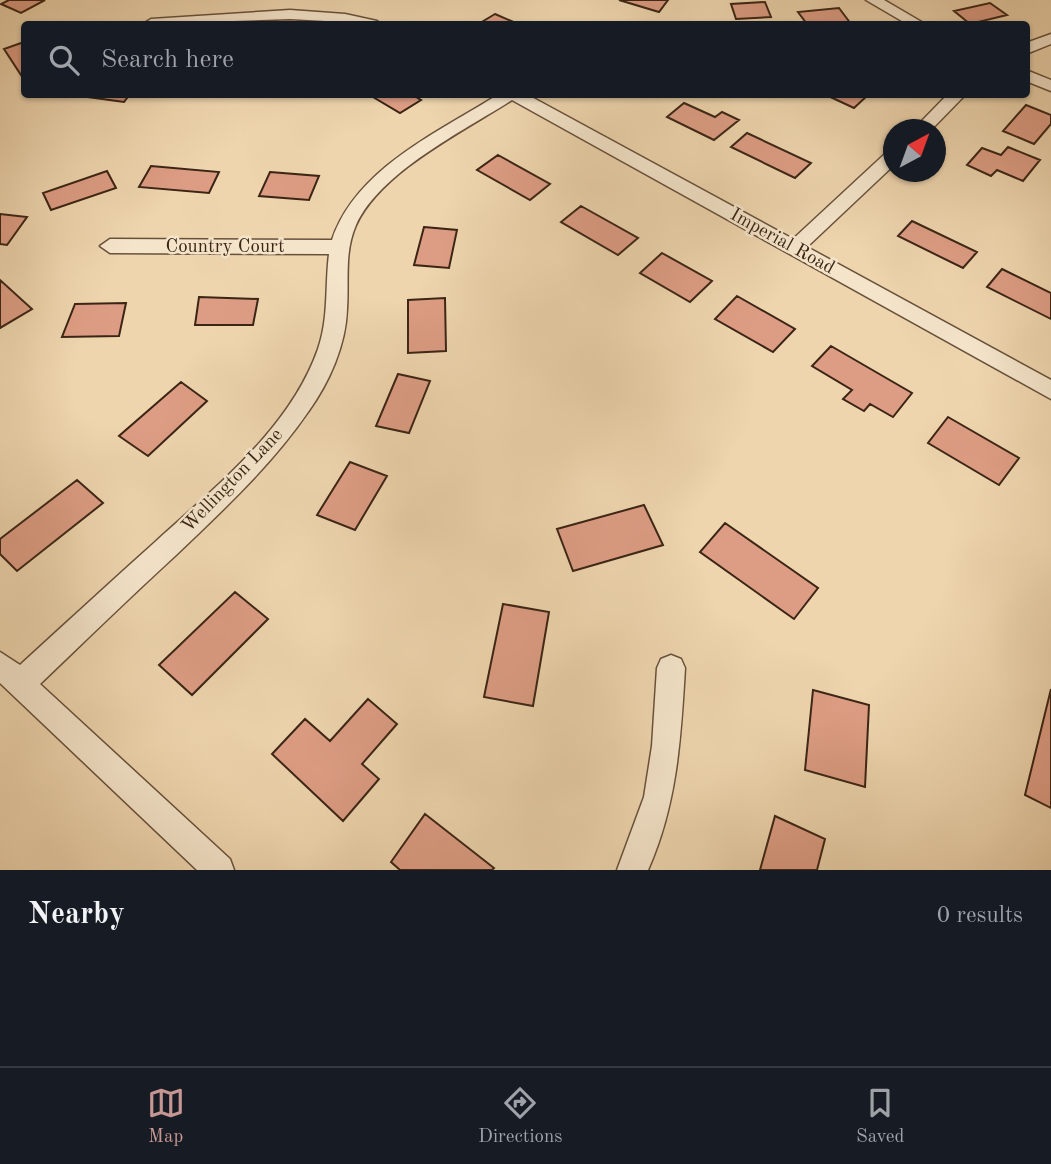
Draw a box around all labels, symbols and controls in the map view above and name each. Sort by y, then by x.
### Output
search box [21,21,1030,98]
icon: search [45,41,83,79]
text: Search here [101,47,234,73]
north arrow [883,119,946,182]
street label: Imperial Road [727,206,838,279]
street label: Country Court [165,238,285,257]
street label: Wellington Lane [179,426,287,536]
text: Nearby [28,900,125,930]
text: 0 results [937,904,1023,927]
tab: Map [147,1084,185,1149]
tab: Directions [478,1084,563,1149]
tab: Saved [856,1084,904,1149]

